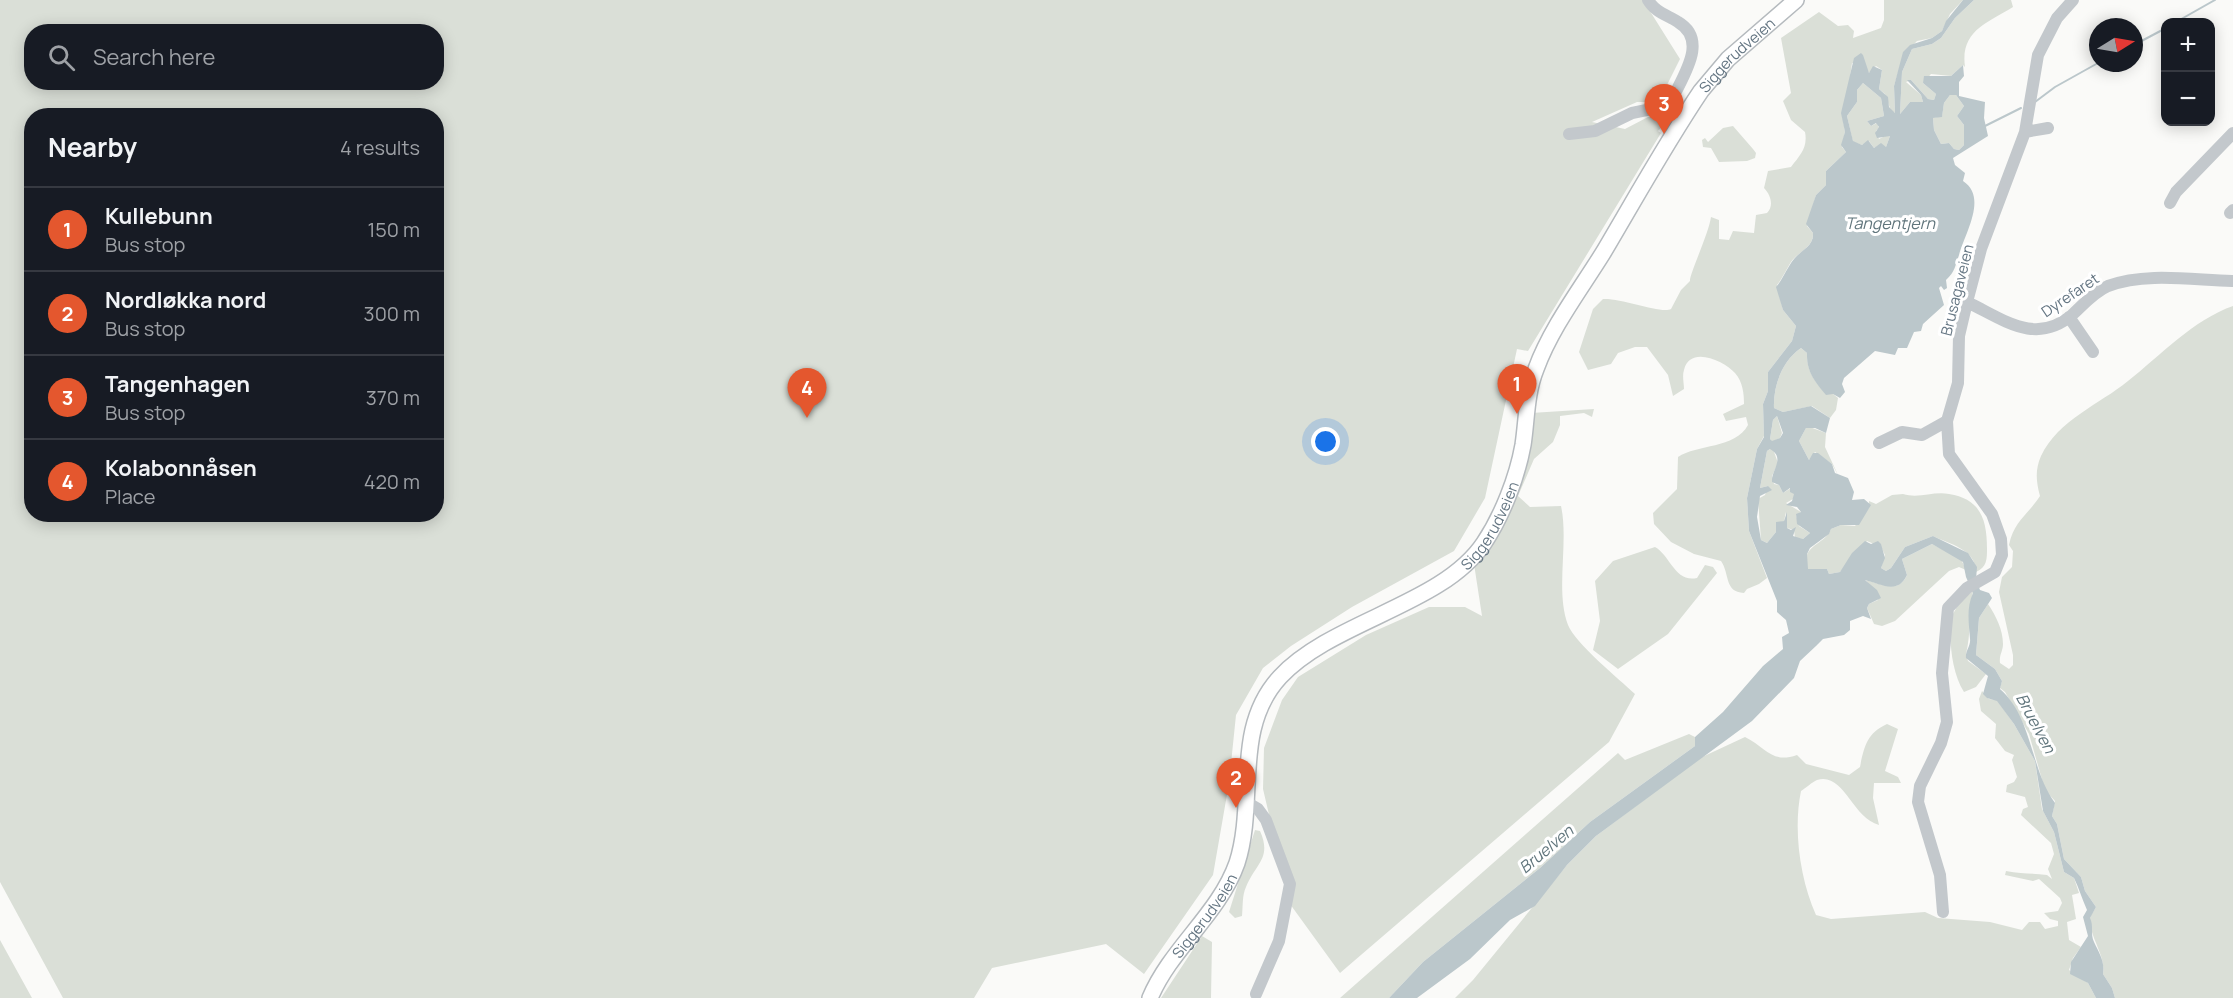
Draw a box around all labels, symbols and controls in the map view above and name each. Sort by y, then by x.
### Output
street label: Siggerudveien [1694,12,1779,97]
north arrow [2089,18,2143,72]
map controls [2161,18,2215,126]
button: + [2161,18,2215,72]
search box [24,24,444,90]
icon: search [45,41,78,74]
text: Search here [93,42,215,72]
button: − [2161,72,2215,126]
pin: 3 [1644,84,1684,134]
text: Nearby [48,129,137,165]
text: 4 results [340,134,420,161]
text: Kullebunn [105,201,213,231]
water label: Tangentjern [1845,212,1935,234]
text: 1 [63,216,72,243]
text: 150 m [367,216,420,243]
text: Bus stop [105,231,185,258]
street label: Brusagaveien [1935,242,1979,338]
street label: Dyrefaret [2037,268,2103,322]
text: Nordløkka nord [105,285,266,315]
text: 2 [62,300,73,327]
text: 300 m [364,300,420,327]
text: Bus stop [105,315,185,342]
pin: 1 [1498,364,1537,414]
pin: 4 [788,368,826,418]
text: Tangenhagen [105,369,250,399]
text: 3 [62,384,73,411]
text: 370 m [366,384,420,411]
text: Bus stop [105,399,185,426]
your location [1311,427,1340,456]
text: Kolabonnåsen [105,453,257,483]
text: 4 [61,468,74,495]
text: 420 m [364,468,420,495]
street label: Siggerudveien [1456,478,1523,574]
text: Place [105,483,155,510]
water label: Bruelven [2011,689,2061,757]
pin: 2 [1216,758,1256,808]
water label: Bruelven [1514,819,1578,878]
street label: Siggerudveien [1167,870,1242,962]

